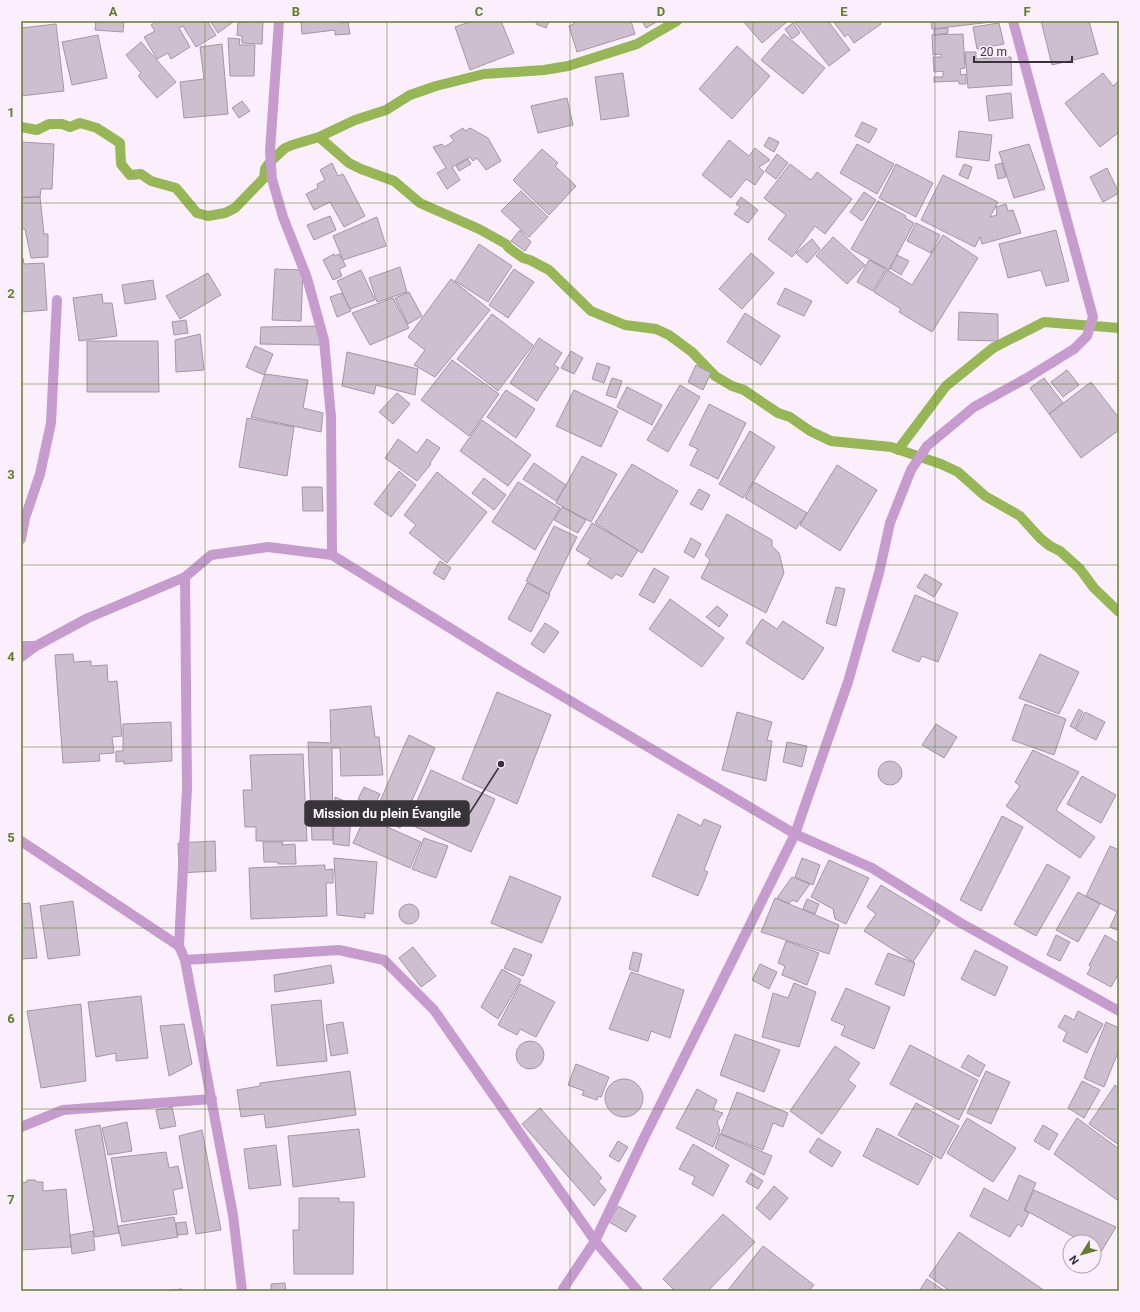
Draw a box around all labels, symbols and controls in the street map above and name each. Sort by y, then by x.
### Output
text: A [109,4,118,19]
text: B [292,4,300,19]
text: C [475,4,484,19]
text: D [657,4,665,19]
text: E [840,4,848,19]
text: F [1023,4,1031,19]
scale bar [974,38,1072,64]
text: 20 m [980,45,1007,59]
text: 1 [7,105,15,120]
text: 2 [7,286,15,301]
text: 3 [7,467,15,482]
text: 4 [7,649,15,664]
callout: Mission du plein Évangile [305,801,469,826]
text: Mission du plein Évangile [313,806,461,821]
text: 5 [7,830,15,845]
text: 6 [7,1011,15,1026]
text: 7 [7,1192,15,1207]
north arrow [1062,1234,1102,1274]
text: N [1067,1253,1082,1267]

